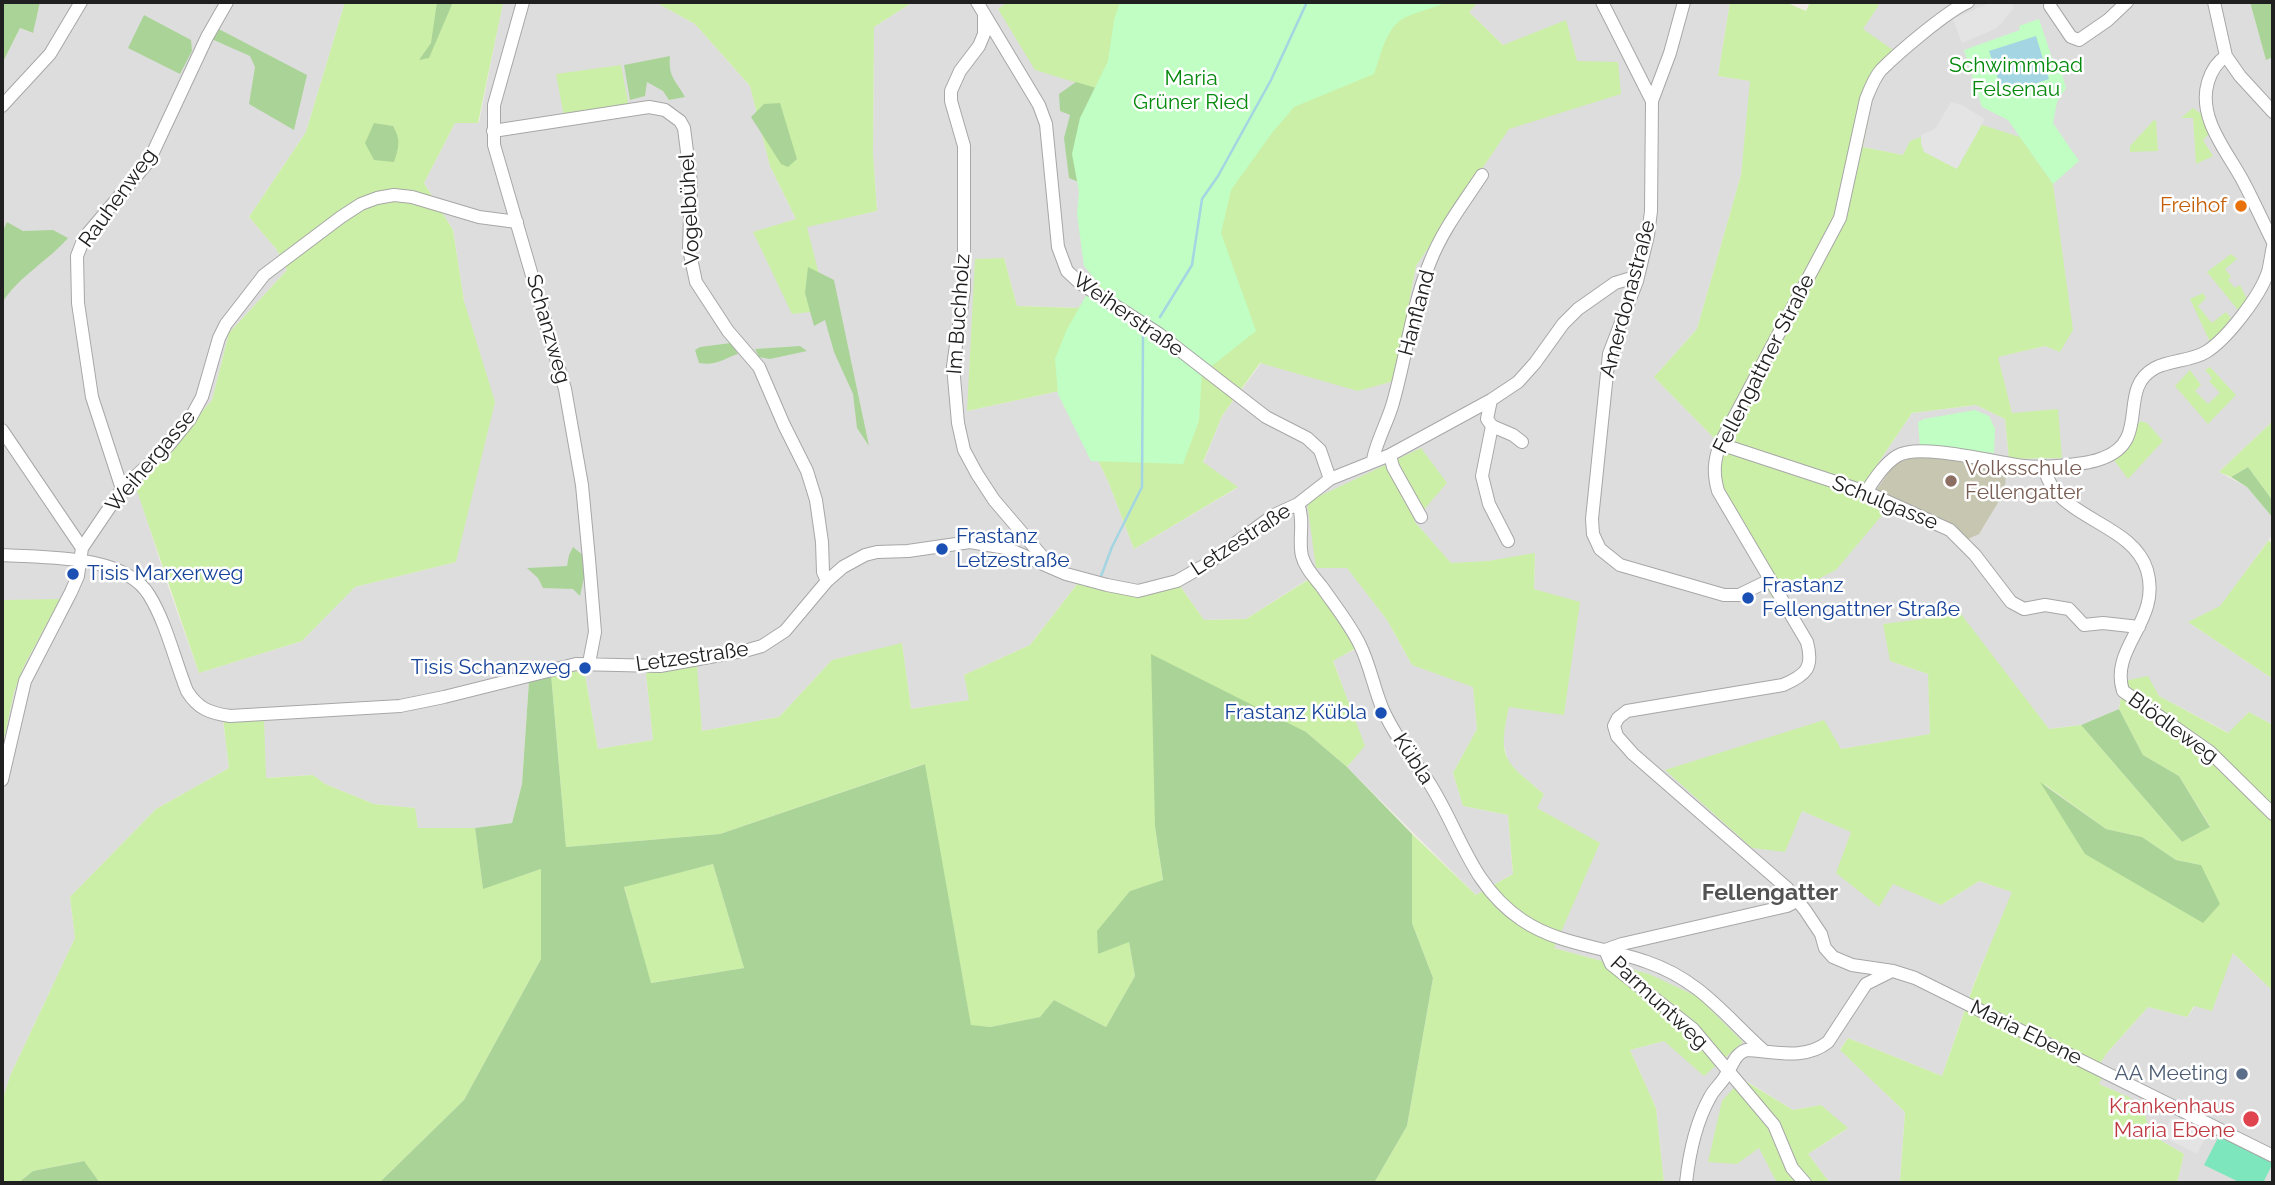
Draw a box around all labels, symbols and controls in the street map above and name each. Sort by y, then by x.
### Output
park label: Schwimmbad Felsenau [1949,53,2083,103]
park label: Maria Grüner Ried [1133,66,1249,116]
street label: Rauhenweg [74,144,162,252]
street label: Vogelbühel [674,152,706,266]
place label: Freihof [2160,193,2227,219]
marker: Freihof [2233,198,2249,214]
street label: Amerdonastraße [1595,218,1661,380]
street label: Im Buchholz [942,253,976,375]
street label: Hanfland [1393,267,1441,359]
street label: Weiherstraße [1068,268,1188,362]
street label: Fellengattner Straße [1708,270,1820,458]
street label: Schanzweg [520,271,576,387]
street label: Weihergasse [101,405,201,517]
place label: Volksschule Fellengatter [1965,456,2083,506]
street label: Schulgasse [1828,470,1942,536]
marker: Volksschule Fellengatter [1943,473,1959,489]
street label: Letzestraße [1187,499,1295,581]
place label: Frastanz Letzestraße [956,524,1070,574]
marker: Frastanz Letzestraße [934,541,950,557]
place label: Tisis Marxerweg [87,561,244,587]
marker: Tisis Marxerweg [65,566,81,582]
place label: Frastanz Fellengattner Straße [1762,573,1960,623]
marker: Frastanz Fellengattner Straße [1740,590,1756,606]
street label: Letzestraße [634,637,750,677]
place label: Tisis Schanzweg [411,655,571,681]
marker: Tisis Schanzweg [577,660,593,676]
street label: Blödleweg [2123,687,2223,769]
place label: Frastanz Kübla [1224,700,1367,726]
marker: Frastanz Kübla [1373,705,1389,721]
street label: Kübla [1387,729,1439,789]
district label: Fellengatter [1702,879,1838,907]
street label: Parmuntweg [1605,951,1713,1055]
street label: Maria Ebene [1966,995,2086,1071]
place label: AA Meeting [2115,1061,2228,1087]
marker: AA Meeting [2234,1066,2250,1082]
place label: Krankenhaus Maria Ebene [2109,1094,2235,1144]
marker: Krankenhaus Maria Ebene [2241,1109,2261,1129]

